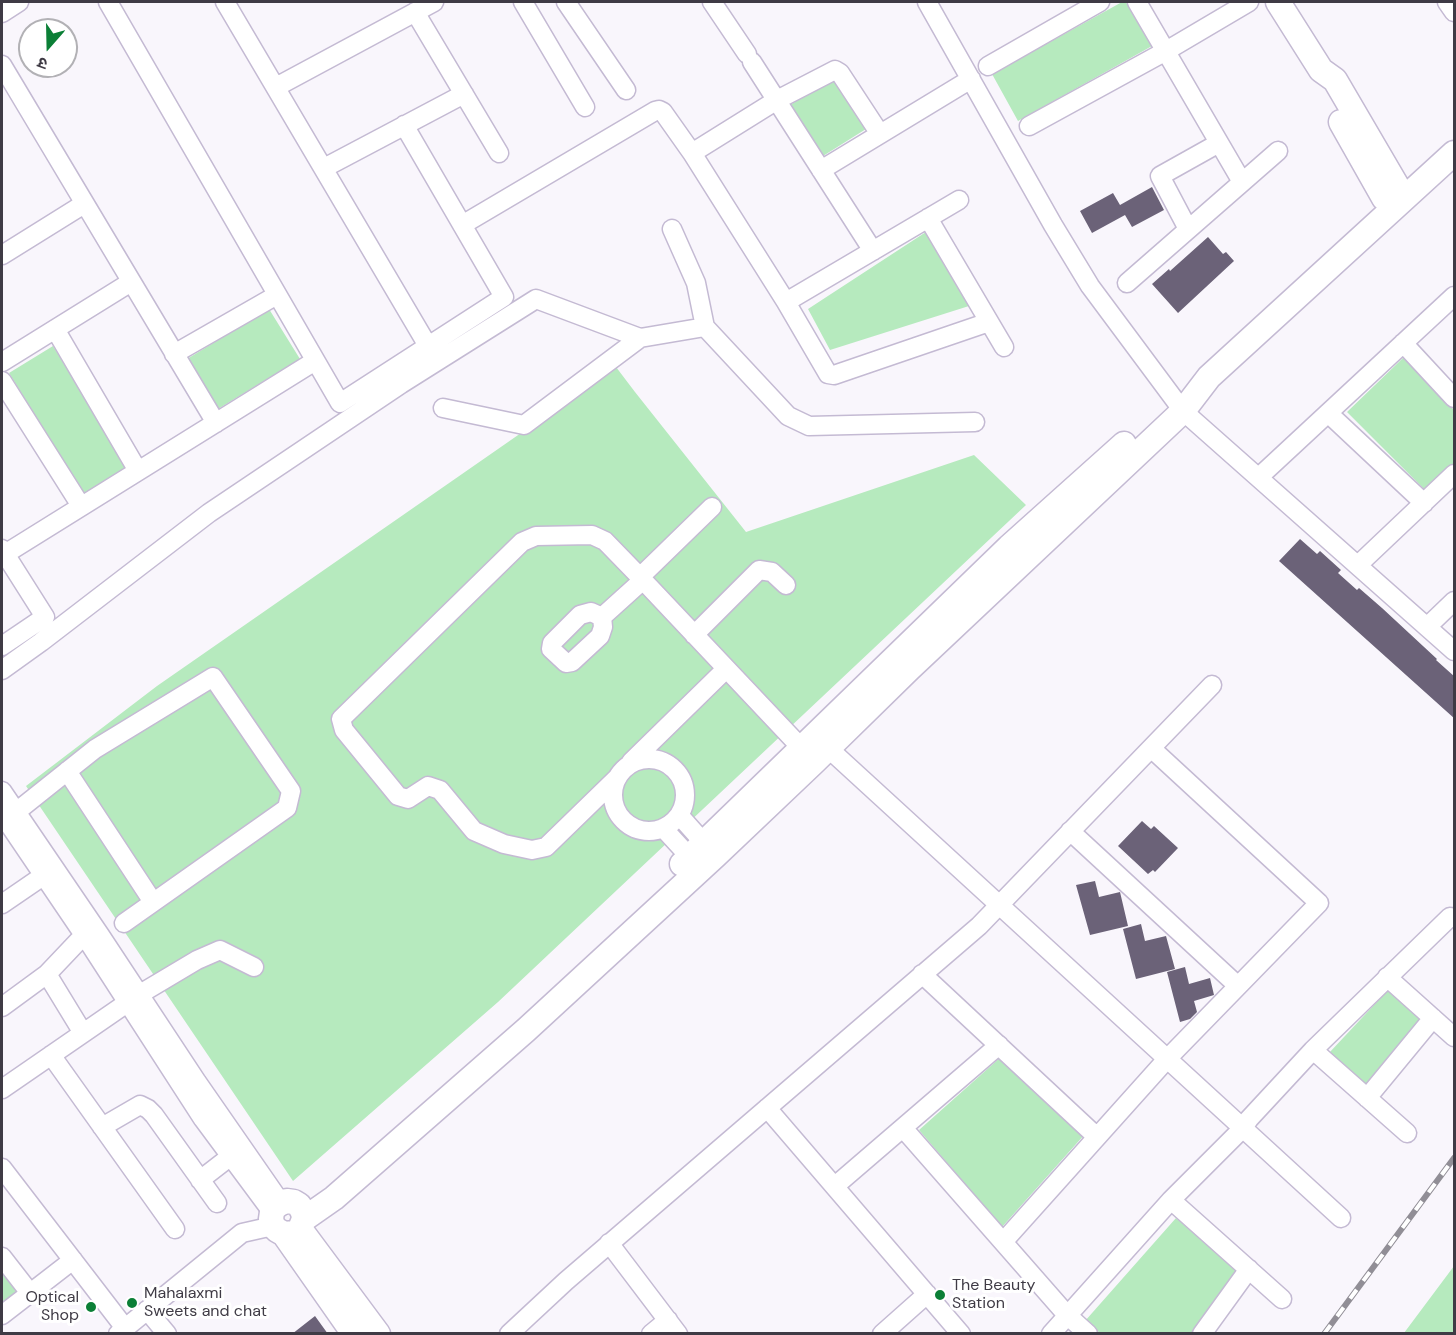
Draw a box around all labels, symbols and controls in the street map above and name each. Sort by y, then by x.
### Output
north arrow [18,18,78,78]
text: उ [34,52,50,75]
place label: The Beauty Station [952,1276,1035,1314]
place label: Mahalaxmi Sweets and chat [144,1284,267,1322]
place label: Optical Shop [25,1288,79,1326]
marker: The Beauty Station [933,1288,947,1302]
marker: Mahalaxmi Sweets and chat [125,1296,139,1310]
marker: Optical Shop [84,1300,98,1314]

